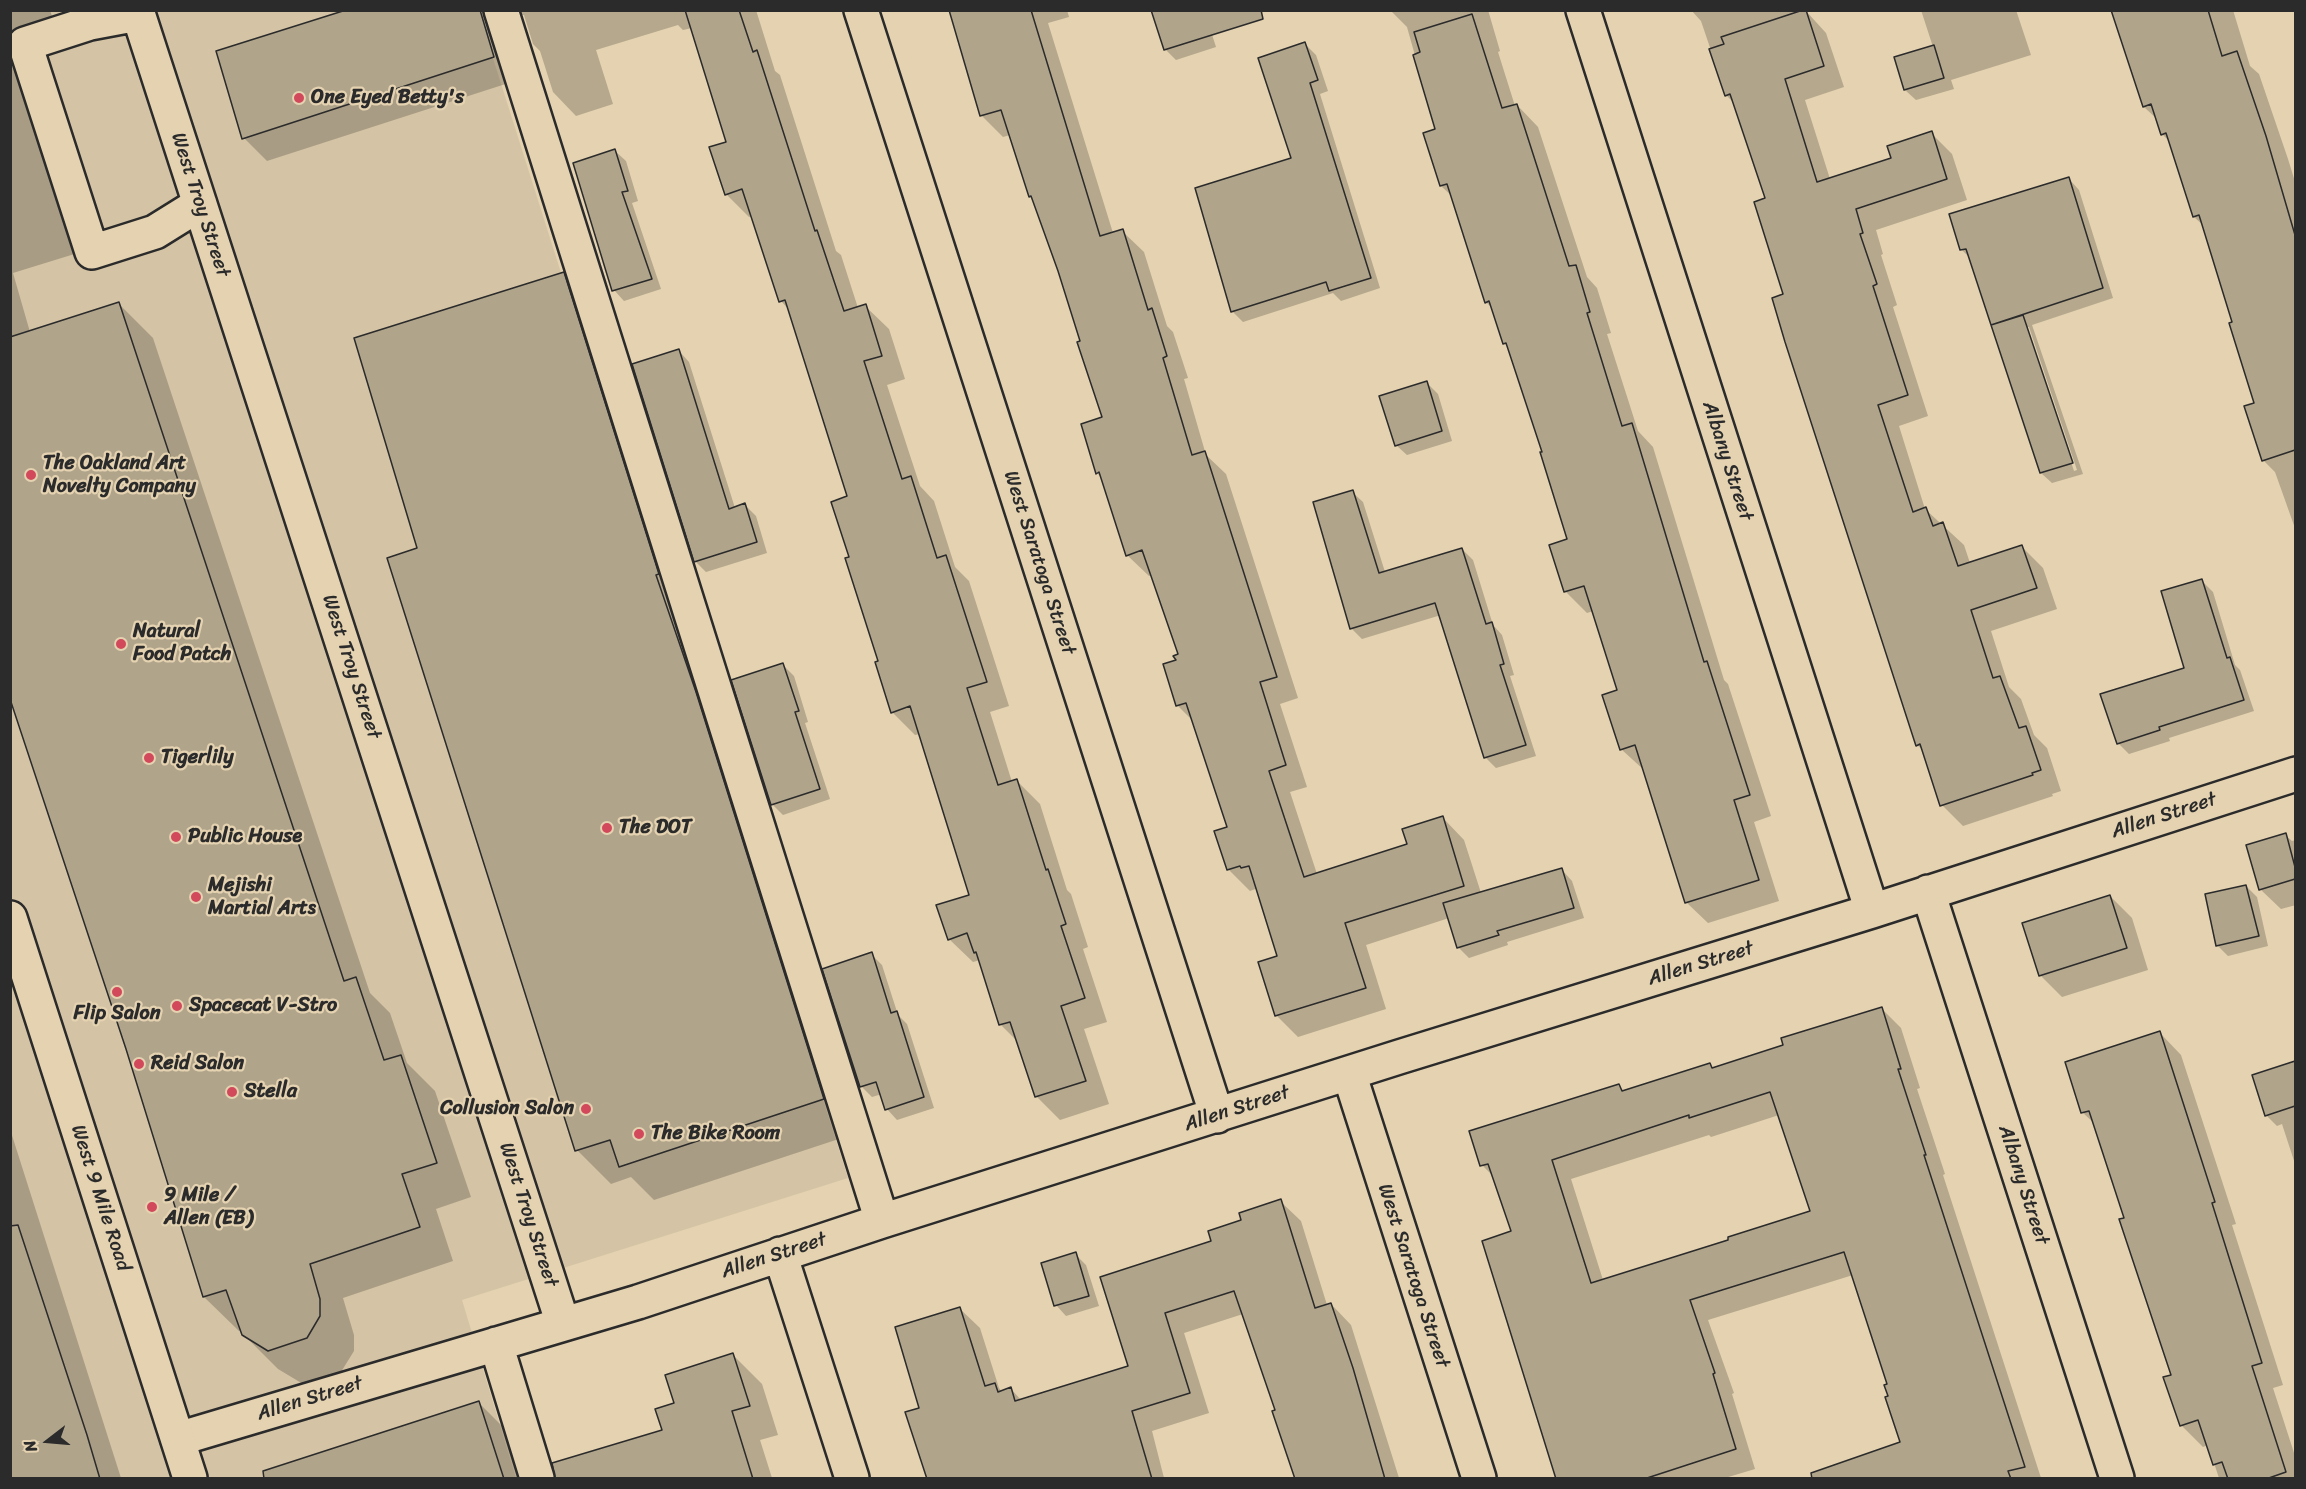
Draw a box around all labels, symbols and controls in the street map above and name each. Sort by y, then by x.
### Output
place label: One Eyed Betty's [311,86,464,110]
marker: One Eyed Betty's [292,91,306,105]
street label: West Troy Street [165,130,235,280]
street label: Albany Street [1696,398,1758,524]
place label: The Oakland Art Novelty Company [43,452,196,499]
marker: The Oakland Art Novelty Company [24,468,38,482]
street label: West Saratoga Street [998,468,1080,658]
street label: West Troy Street [316,592,386,742]
place label: Natural Food Patch [133,620,231,667]
marker: Natural Food Patch [114,637,128,651]
place label: Tigerlily [161,746,234,770]
marker: Tigerlily [142,751,156,765]
street label: Allen Street [2108,788,2220,844]
place label: The DOT [619,816,692,840]
marker: The DOT [600,821,614,835]
place label: Public House [188,825,302,849]
marker: Public House [169,830,183,844]
place label: Mejishi Martial Arts [208,874,316,921]
marker: Mejishi Martial Arts [189,890,203,904]
street label: Allen Street [1645,937,1757,991]
marker: Flip Salon [110,985,124,999]
place label: Spacecat V-Stro [189,994,337,1018]
marker: Spacecat V-Stro [170,999,184,1013]
place label: Flip Salon [73,1002,161,1026]
place label: Reid Salon [151,1052,244,1076]
marker: Reid Salon [132,1057,146,1071]
place label: Stella [244,1080,297,1104]
street label: Allen Street [1181,1081,1293,1137]
marker: Stella [225,1085,239,1099]
place label: Collusion Salon [440,1097,574,1121]
marker: Collusion Salon [579,1102,593,1116]
street label: West 9 Mile Road [65,1122,135,1274]
place label: The Bike Room [651,1122,780,1146]
street label: Albany Street [1992,1122,2054,1248]
marker: The Bike Room [632,1127,646,1141]
street label: West Troy Street [493,1140,563,1290]
street label: West Saratoga Street [1372,1181,1454,1371]
place label: 9 Mile / Allen (EB) [164,1184,253,1231]
marker: 9 Mile / Allen (EB) [145,1200,159,1214]
street label: Allen Street [718,1228,830,1284]
street label: Allen Street [254,1372,366,1426]
north arrow [18,1411,78,1471]
text: N [15,1437,46,1455]

